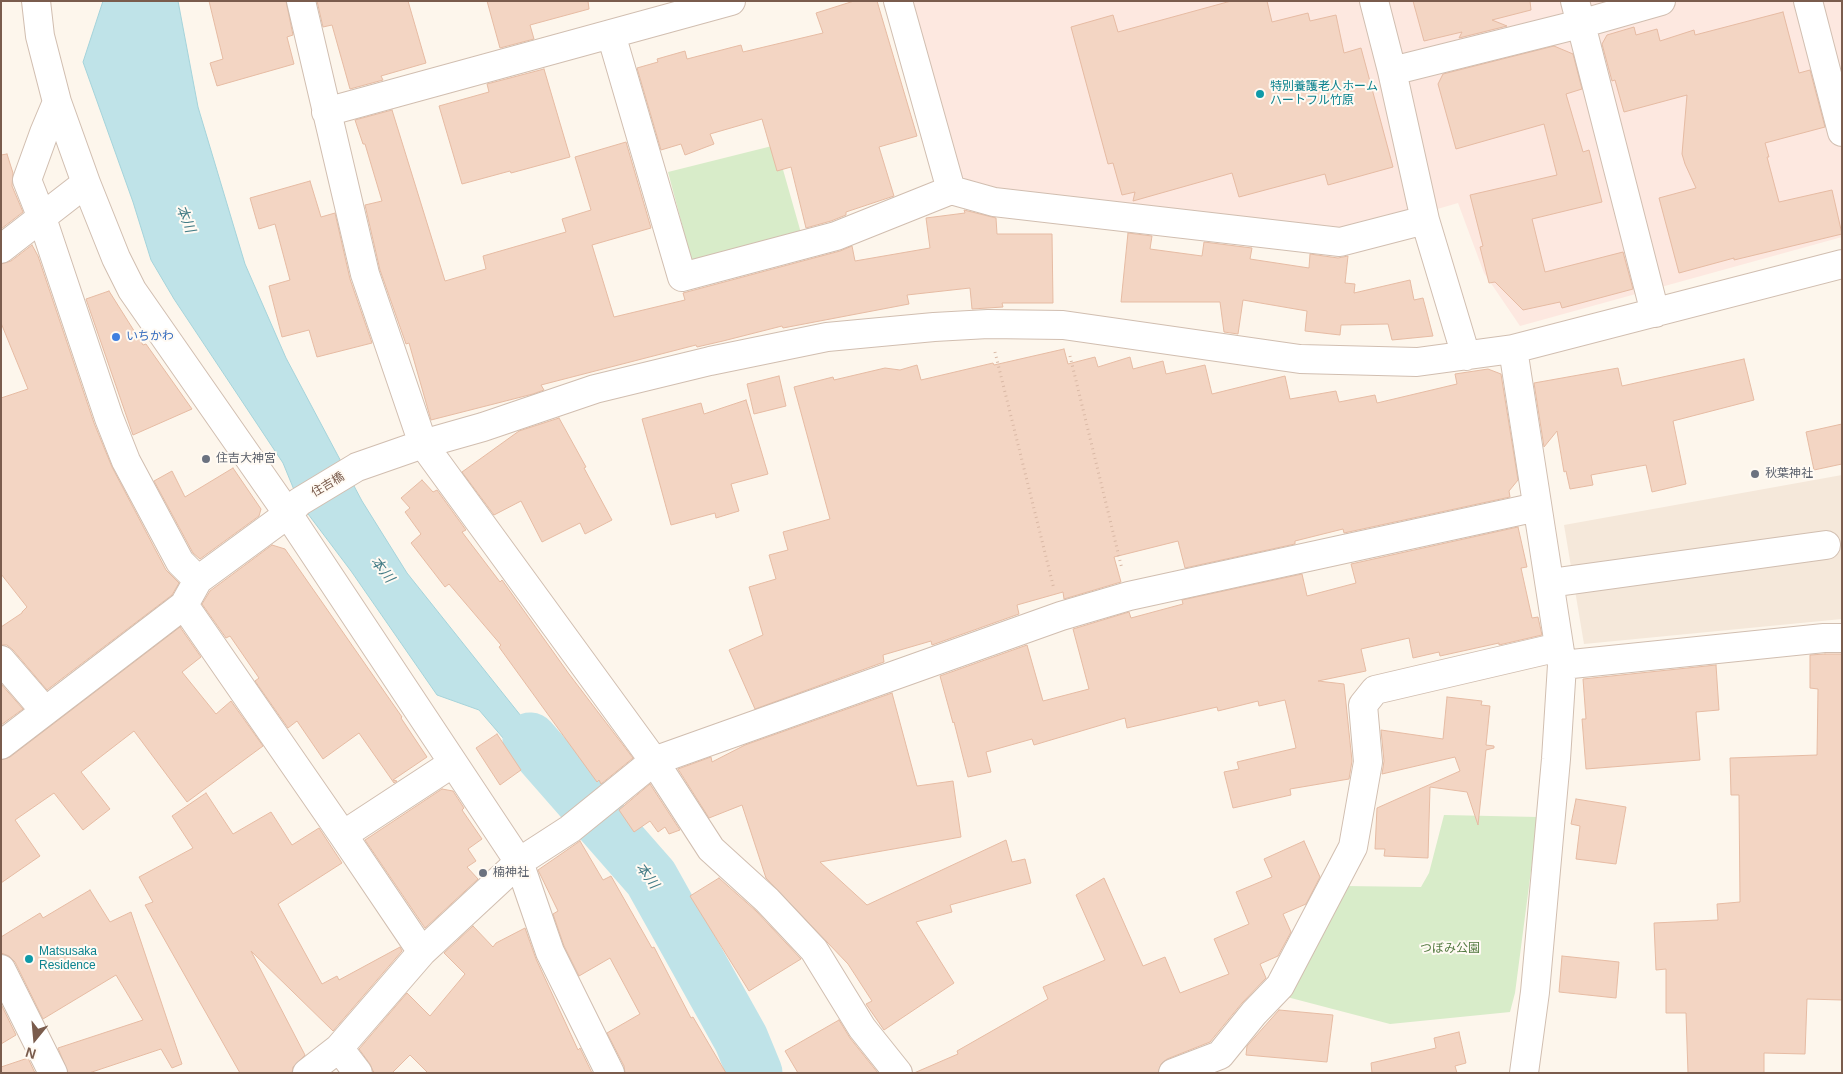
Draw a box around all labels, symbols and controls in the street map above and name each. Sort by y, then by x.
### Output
place label: 特別養護老人ホーム ハートフル竹原 [1270,80,1378,108]
marker: 特別養護老人ホーム ハートフル竹原 [1254,88,1266,100]
water label: 本川 [172,203,198,235]
place label: いちかわ [126,330,174,344]
marker: いちかわ [110,331,122,343]
place label: 住吉大神宮 [216,452,276,466]
marker: 住吉大神宮 [200,453,212,465]
place label: 秋葉神社 [1765,467,1813,481]
marker: 秋葉神社 [1749,468,1761,480]
street label: 住吉橋 [309,470,347,500]
water label: 本川 [367,554,397,586]
water label: 本川 [632,860,662,892]
place label: 楠神社 [493,866,529,880]
marker: 楠神社 [477,867,489,879]
park label: つぼみ公園 [1420,942,1480,956]
place label: Matsusaka Residence [39,945,97,973]
marker: Matsusaka Residence [23,953,35,965]
north arrow [10,1014,60,1064]
text: N [23,1044,38,1062]

